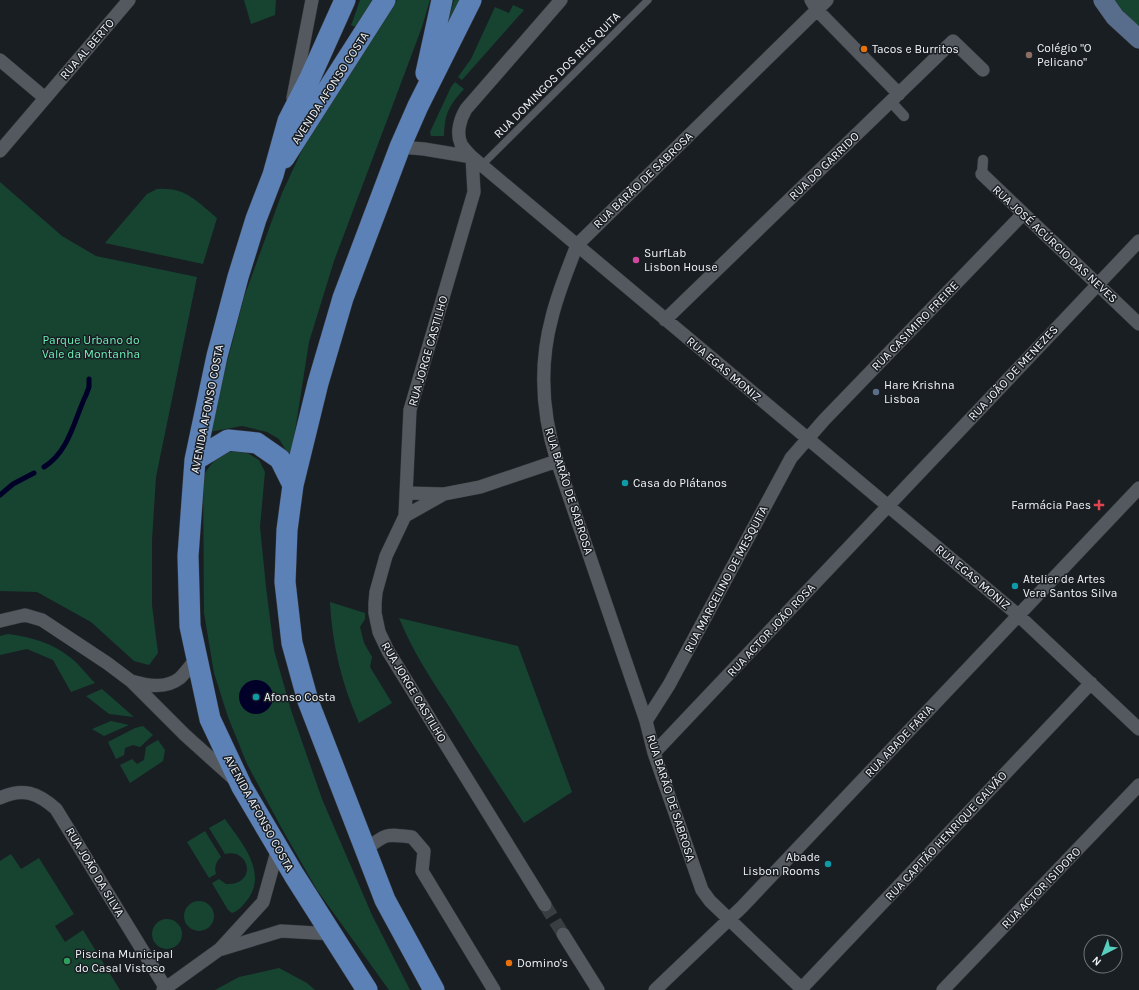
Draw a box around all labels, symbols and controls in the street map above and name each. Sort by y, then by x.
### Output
street label: RUA DOMINGOS DOS REIS QUITA [491,9,623,141]
street label: RUA AL BERTO [57,16,117,82]
street label: AVENIDA AFONSO COSTA [288,29,372,147]
place label: Colégio "O Pelicano" [1037,41,1092,69]
place label: Tacos e Burritos [872,42,959,56]
marker: Tacos e Burritos [859,44,869,54]
marker: Colégio "O Pelicano" [1024,50,1034,60]
street label: RUA BARÃO DE SABROSA [590,129,696,231]
street label: RUA DO GARRIDO [786,129,862,203]
street label: RUA JOSÉ ACÚRCIO DAS NEVES [990,182,1121,306]
place label: SurfLab Lisbon House [644,246,718,274]
marker: SurfLab Lisbon House [631,255,641,265]
street label: RUA CASIMIRO FREIRE [869,278,961,374]
street label: RUA JORGE CASTILHO [405,294,451,408]
street label: RUA JOÃO DE MENEZES [965,322,1061,424]
park label: Parque Urbano do Vale da Montanha [42,333,140,361]
street label: RUA EGAS MONIZ [684,334,764,404]
street label: AVENIDA AFONSO COSTA [188,343,226,475]
place label: Hare Krishna Lisboa [884,378,955,406]
marker: Hare Krishna Lisboa [871,387,881,397]
street label: RUA BARÃO DE SABROSA [542,426,596,556]
place label: Casa do Plátanos [633,476,727,490]
marker: Casa do Plátanos [620,478,630,488]
place label: Farmácia Paes [1011,498,1091,512]
marker: Farmácia Paes [1094,500,1104,510]
street label: RUA MARCELINO DE MESQUITA [681,503,771,655]
street label: RUA EGAS MONIZ [933,542,1013,612]
place label: Atelier de Artes Vera Santos Silva [1023,572,1117,600]
street label: RUA ACTOR JOÃO ROSA [724,580,818,680]
marker: Atelier de Artes Vera Santos Silva [1010,581,1020,591]
street label: RUA JORGE CASTILHO [379,639,450,745]
place label: Afonso Costa [264,690,336,704]
marker: Afonso Costa [251,692,261,702]
street label: RUA ABADE FARIA [862,702,936,780]
street label: RUA BARÃO DE SABROSA [644,733,698,863]
street label: AVENIDA AFONSO COSTA [221,752,297,874]
street label: RUA CAPITÃO HENRIQUE GALVÃO [882,768,1010,904]
street label: RUA JOÃO DA SILVA [63,825,127,919]
street label: RUA ACTOR ISIDORO [998,844,1084,932]
place label: Abade Lisbon Rooms [743,850,820,878]
marker: Abade Lisbon Rooms [823,859,833,869]
north arrow [1083,934,1123,974]
place label: Piscina Municipal do Casal Vistoso [75,947,173,975]
text: N [1089,954,1104,969]
marker: Piscina Municipal do Casal Vistoso [62,956,72,966]
place label: Domino's [517,956,568,970]
marker: Domino's [504,958,514,968]

